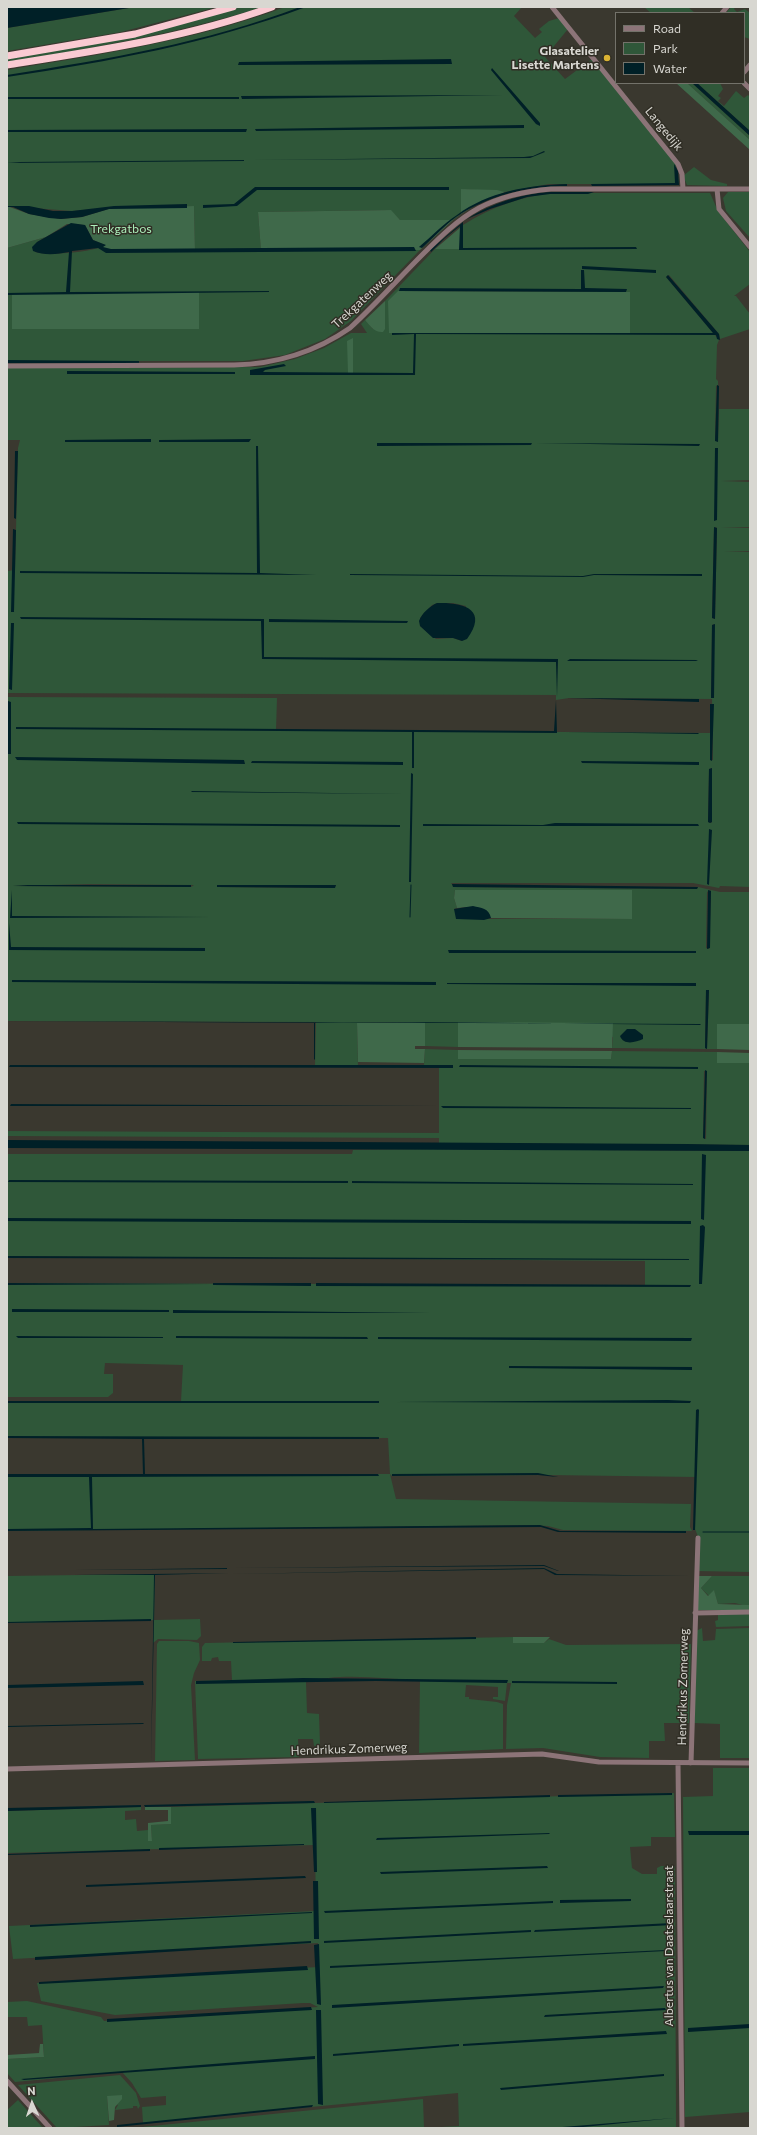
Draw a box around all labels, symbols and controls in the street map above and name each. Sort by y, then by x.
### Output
legend [615,12,745,84]
text: Road [653,21,681,35]
text: Park [653,41,678,55]
place label: Glasatelier Lisette Martens [512,44,599,72]
marker: Glasatelier Lisette Martens [602,53,612,63]
text: Water [653,61,687,75]
street label: Langedijk [642,104,686,154]
park label: Trekgatbos [90,222,152,236]
street label: Trekgatenweg [329,269,395,331]
street label: Hendrikus Zomerweg [675,1628,691,1746]
street label: Hendrikus Zomerweg [290,1740,408,1758]
street label: Albertus van Daatselaarstraat [662,1865,676,2027]
north arrow [12,2083,52,2123]
text: N [27,2084,36,2097]

